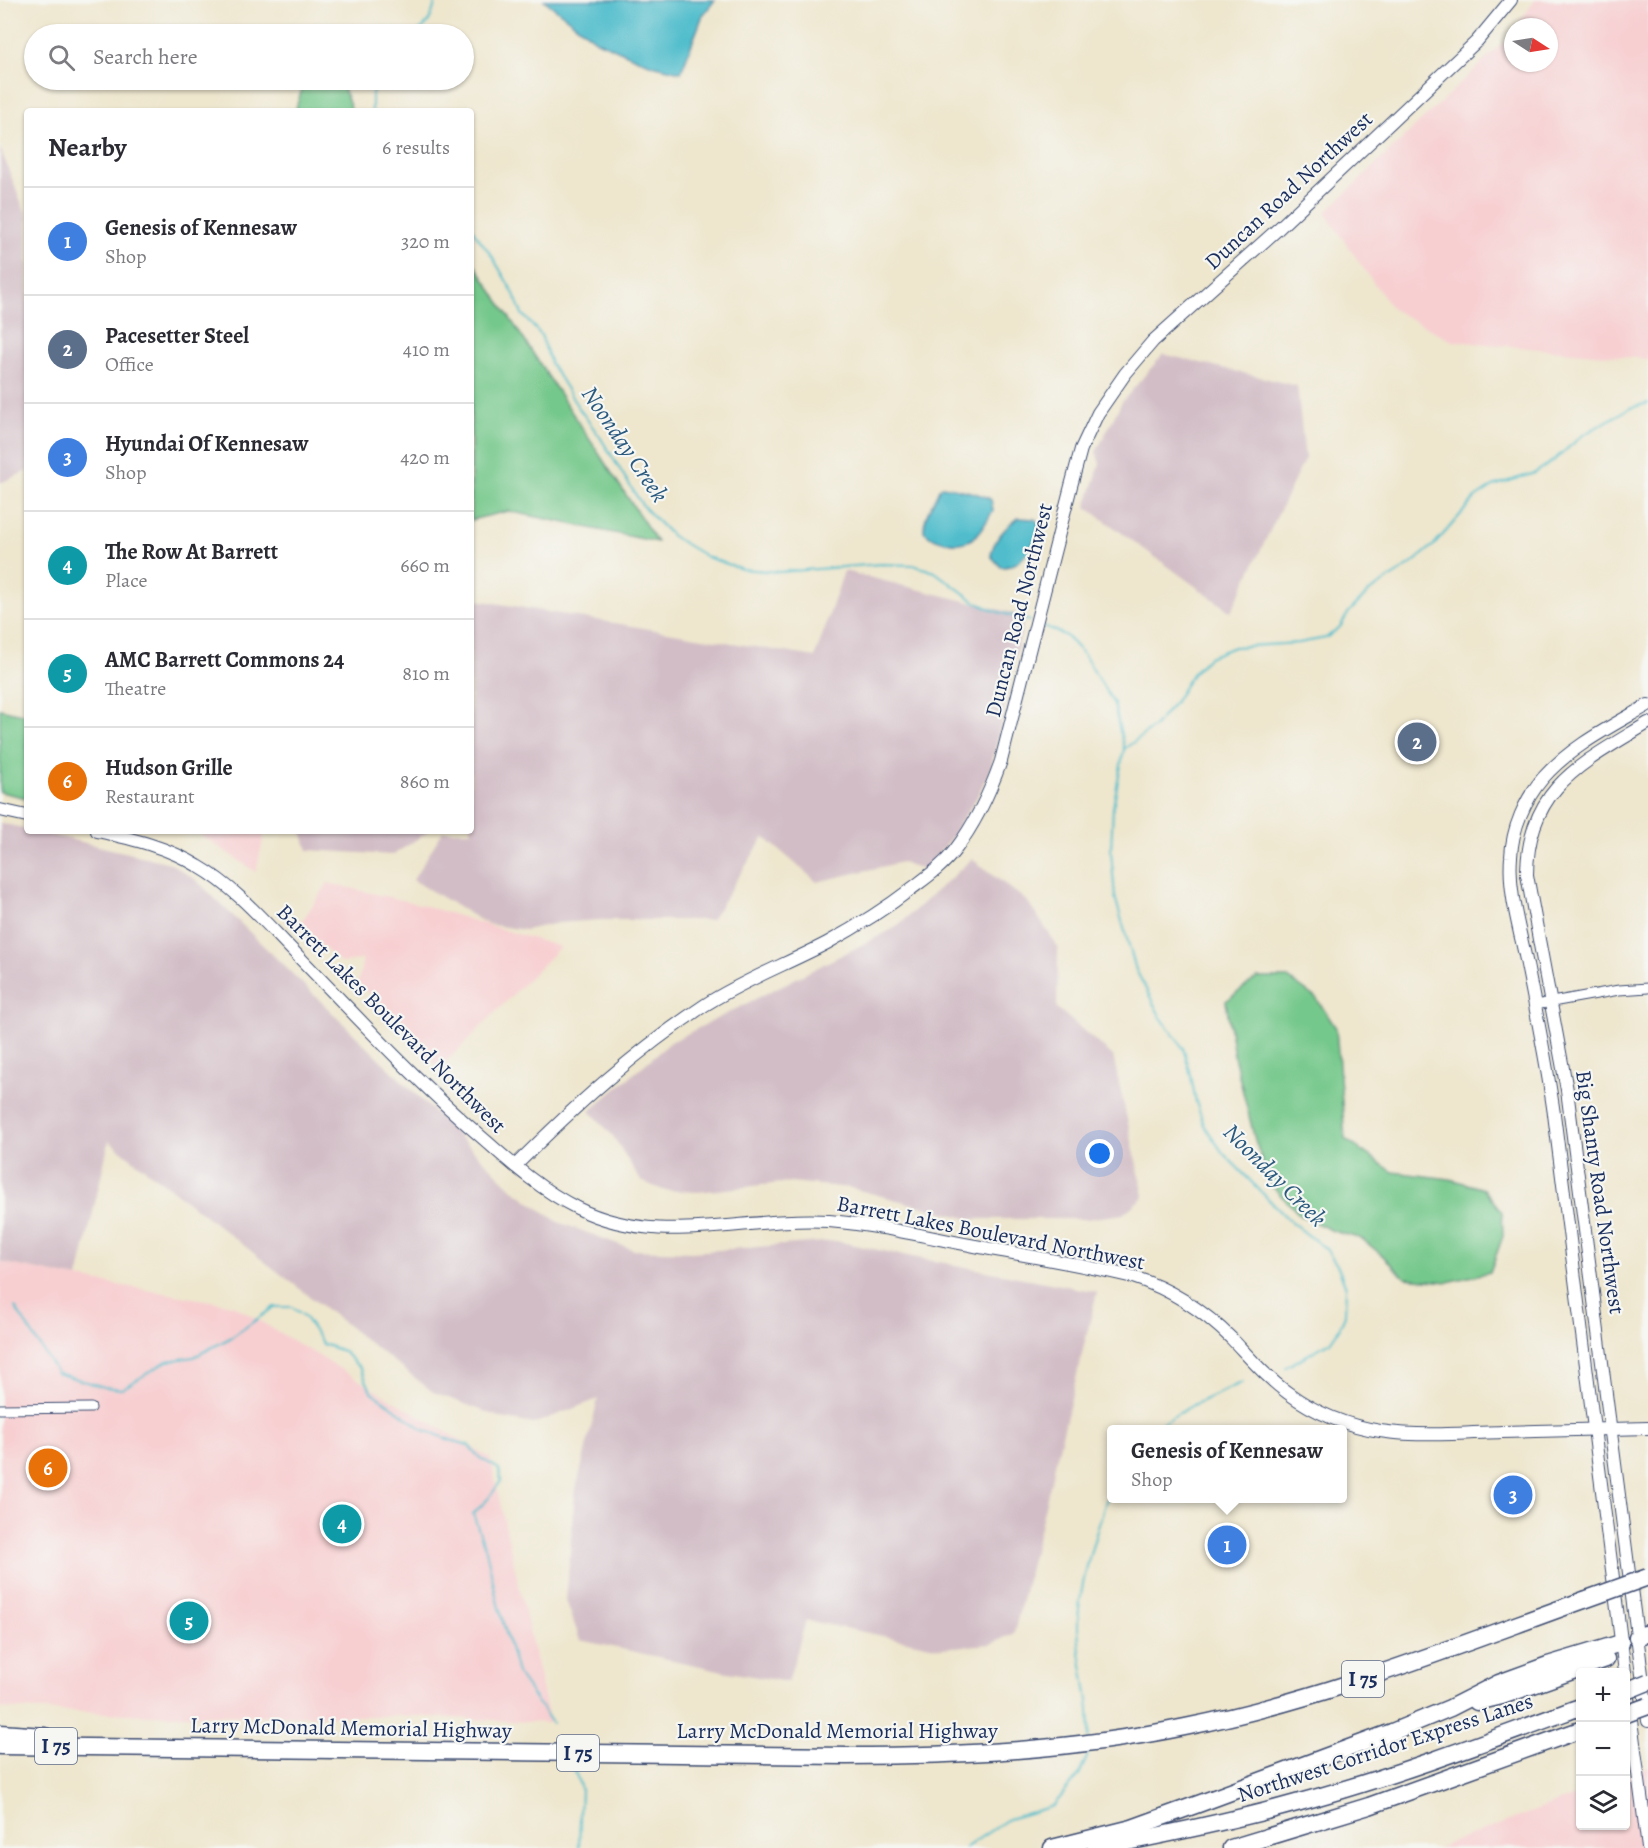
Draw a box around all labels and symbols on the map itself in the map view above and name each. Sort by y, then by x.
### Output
north arrow [1504,18,1558,72]
street label: Duncan Road Northwest [1198,105,1379,277]
water label: Noonday Creek [574,379,676,509]
street label: Duncan Road Northwest [978,500,1060,721]
pin: 2 [1398,720,1436,764]
street label: Barrett Lakes Boulevard Northwest [270,897,513,1140]
street label: Big Shanty Road Northwest [1568,1068,1632,1316]
water label: Noonday Creek [1216,1116,1334,1234]
your location [1085,1139,1114,1168]
street label: Barrett Lakes Boulevard Northwest [834,1188,1147,1278]
pin: 6 [28,1446,68,1490]
pin: 3 [1494,1472,1532,1518]
pin: 4 [322,1502,362,1546]
pin: 1 [1208,1522,1246,1568]
pin: 5 [170,1598,208,1644]
road number: I 75 [1342,1661,1384,1697]
street label: Northwest Corridor Express Lanes [1234,1686,1537,1810]
street label: Larry McDonald Memorial Highway [190,1710,512,1746]
street label: Larry McDonald Memorial Highway [676,1716,998,1746]
road number: I 75 [35,1728,77,1764]
road number: I 75 [557,1735,599,1771]

